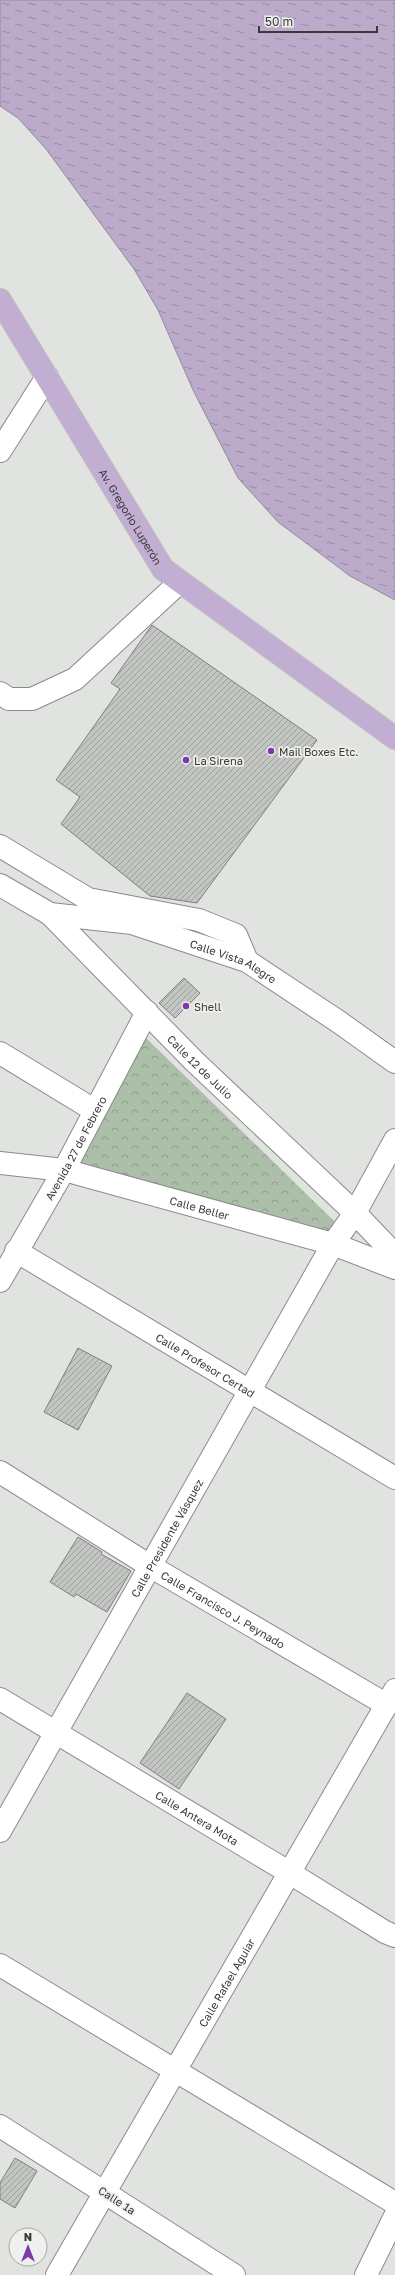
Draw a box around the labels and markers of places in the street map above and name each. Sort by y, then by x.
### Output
place label: Mail Boxes Etc. [279,745,359,758]
marker: Mail Boxes Etc. [266,746,276,756]
place label: La Sirena [194,754,243,767]
marker: La Sirena [181,755,191,765]
place label: Shell [194,1000,222,1013]
marker: Shell [181,1001,191,1011]

